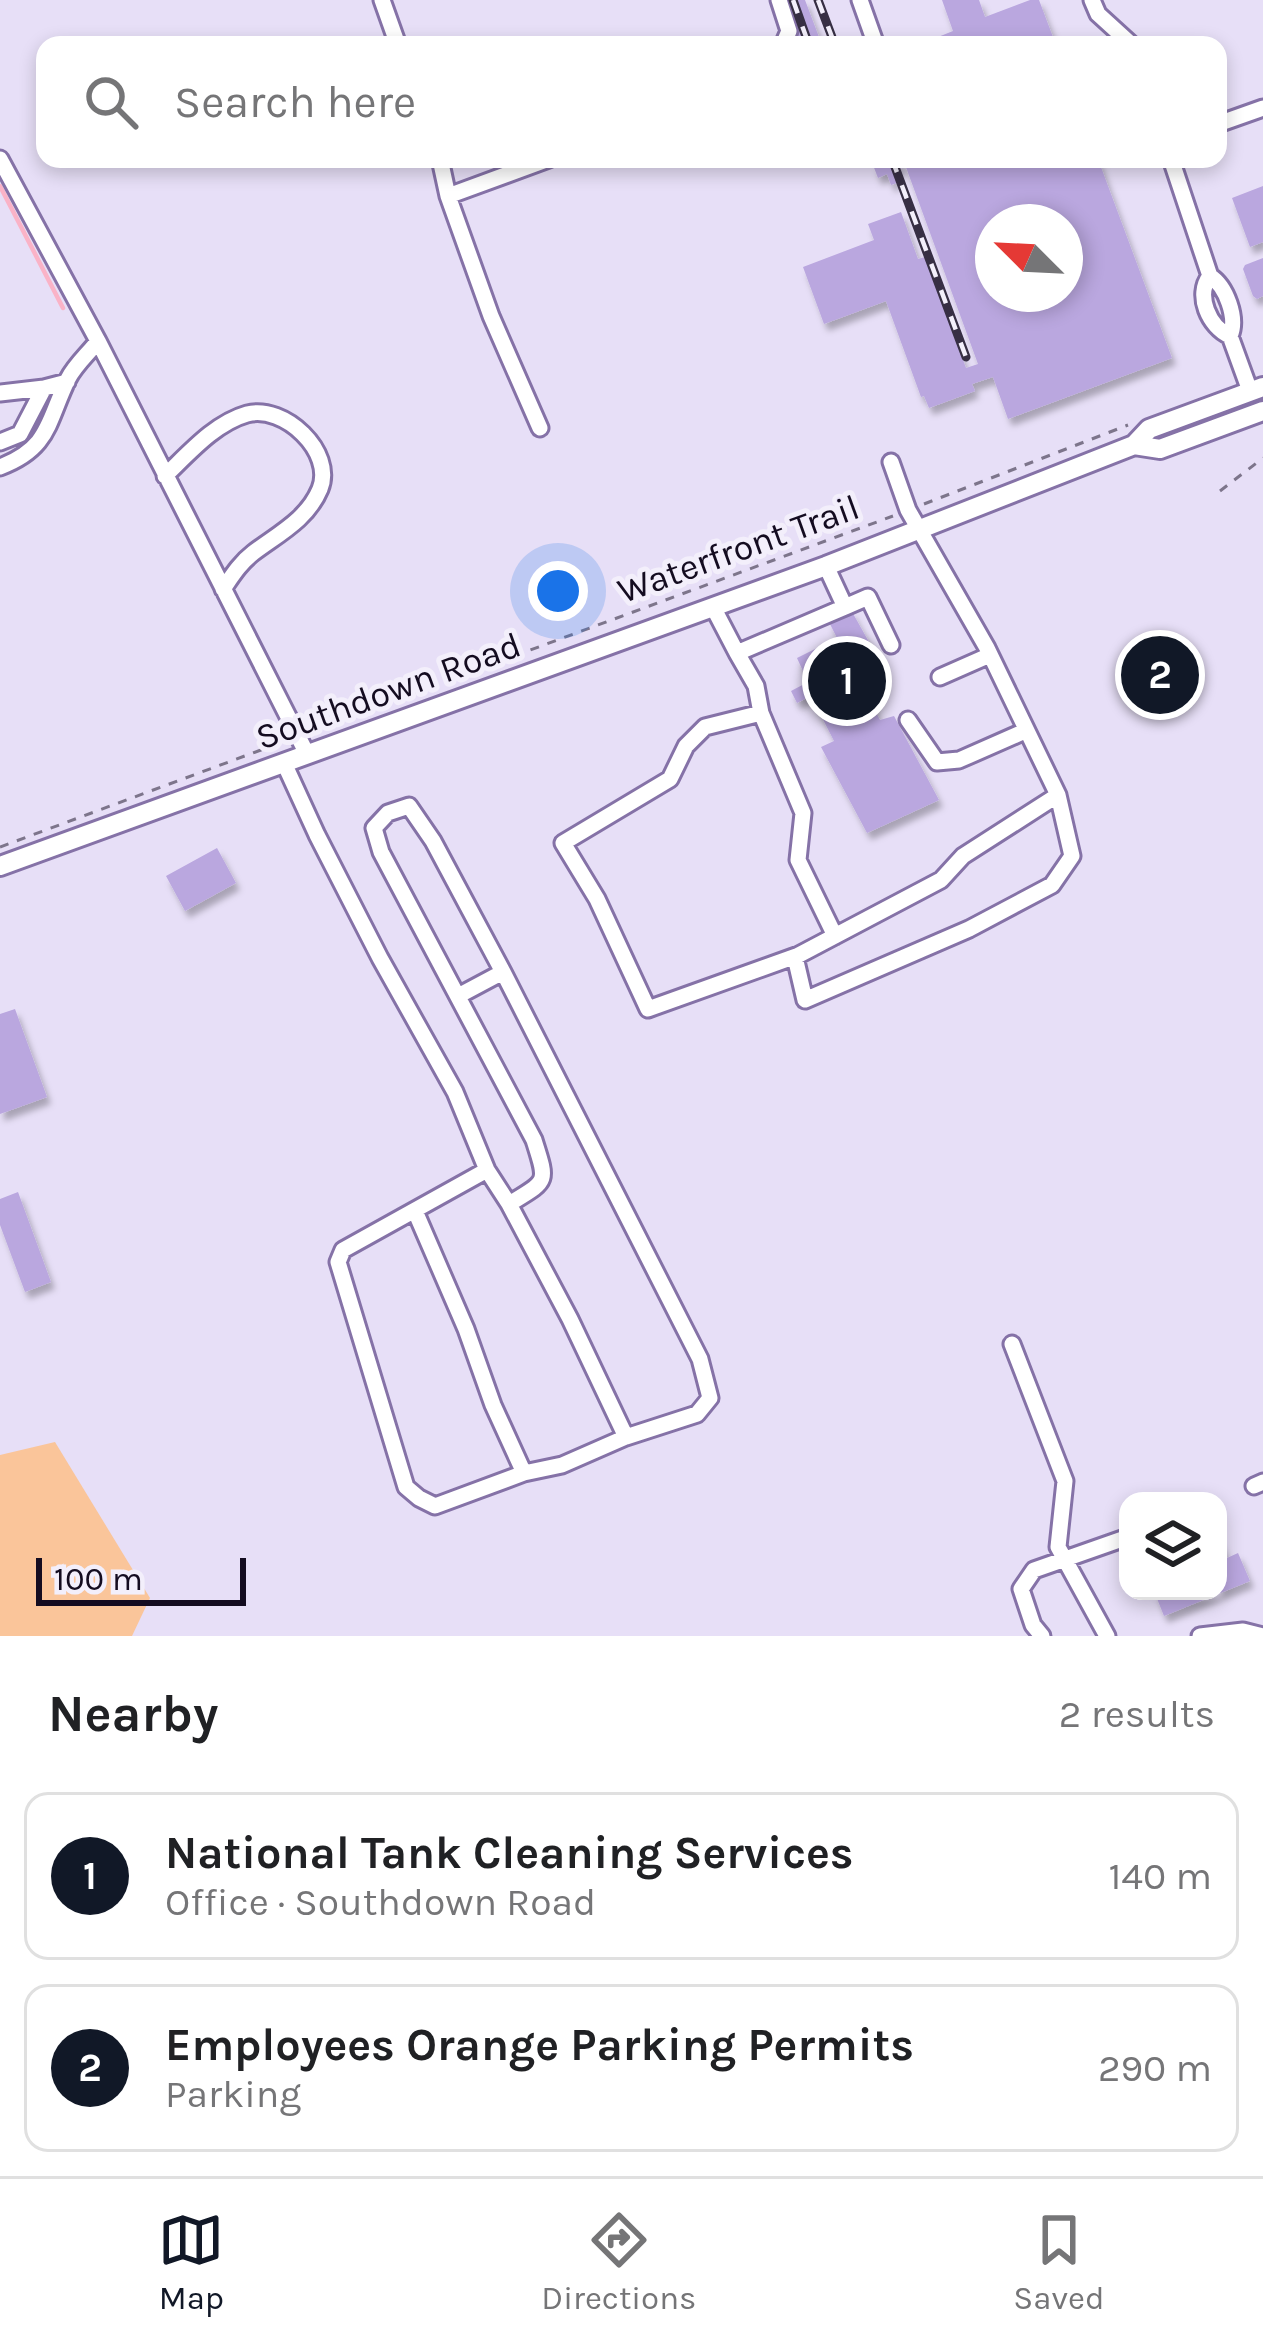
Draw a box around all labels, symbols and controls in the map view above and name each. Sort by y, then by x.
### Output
search box [36,36,1227,168]
icon: search [78,69,144,135]
text: Search here [174,76,416,128]
north arrow [975,204,1083,312]
street label: Waterfront Trail [612,486,865,612]
your location [528,561,588,621]
street label: Southdown Road [250,624,526,758]
pin: 2 [1121,630,1199,720]
pin: 1 [808,636,886,726]
map controls [1119,1492,1227,1600]
button: layers [1119,1492,1227,1600]
scale bar [36,1552,246,1605]
text: 100 m [54,1560,143,1598]
text: Nearby [48,1684,218,1744]
text: 2 results [1059,1691,1215,1737]
text: National Tank Cleaning Services [165,1827,854,1879]
text: 1 [83,1853,97,1899]
text: 140 m [1108,1853,1212,1899]
text: Office · Southdown Road [165,1879,596,1925]
text: Employees Orange Parking Permits [165,2019,914,2071]
text: 2 [78,2045,102,2091]
text: 290 m [1098,2045,1212,2091]
text: Parking [165,2071,301,2117]
tab: Map [158,2207,224,2317]
tab: Directions [541,2207,696,2317]
tab: Saved [1013,2207,1105,2317]

